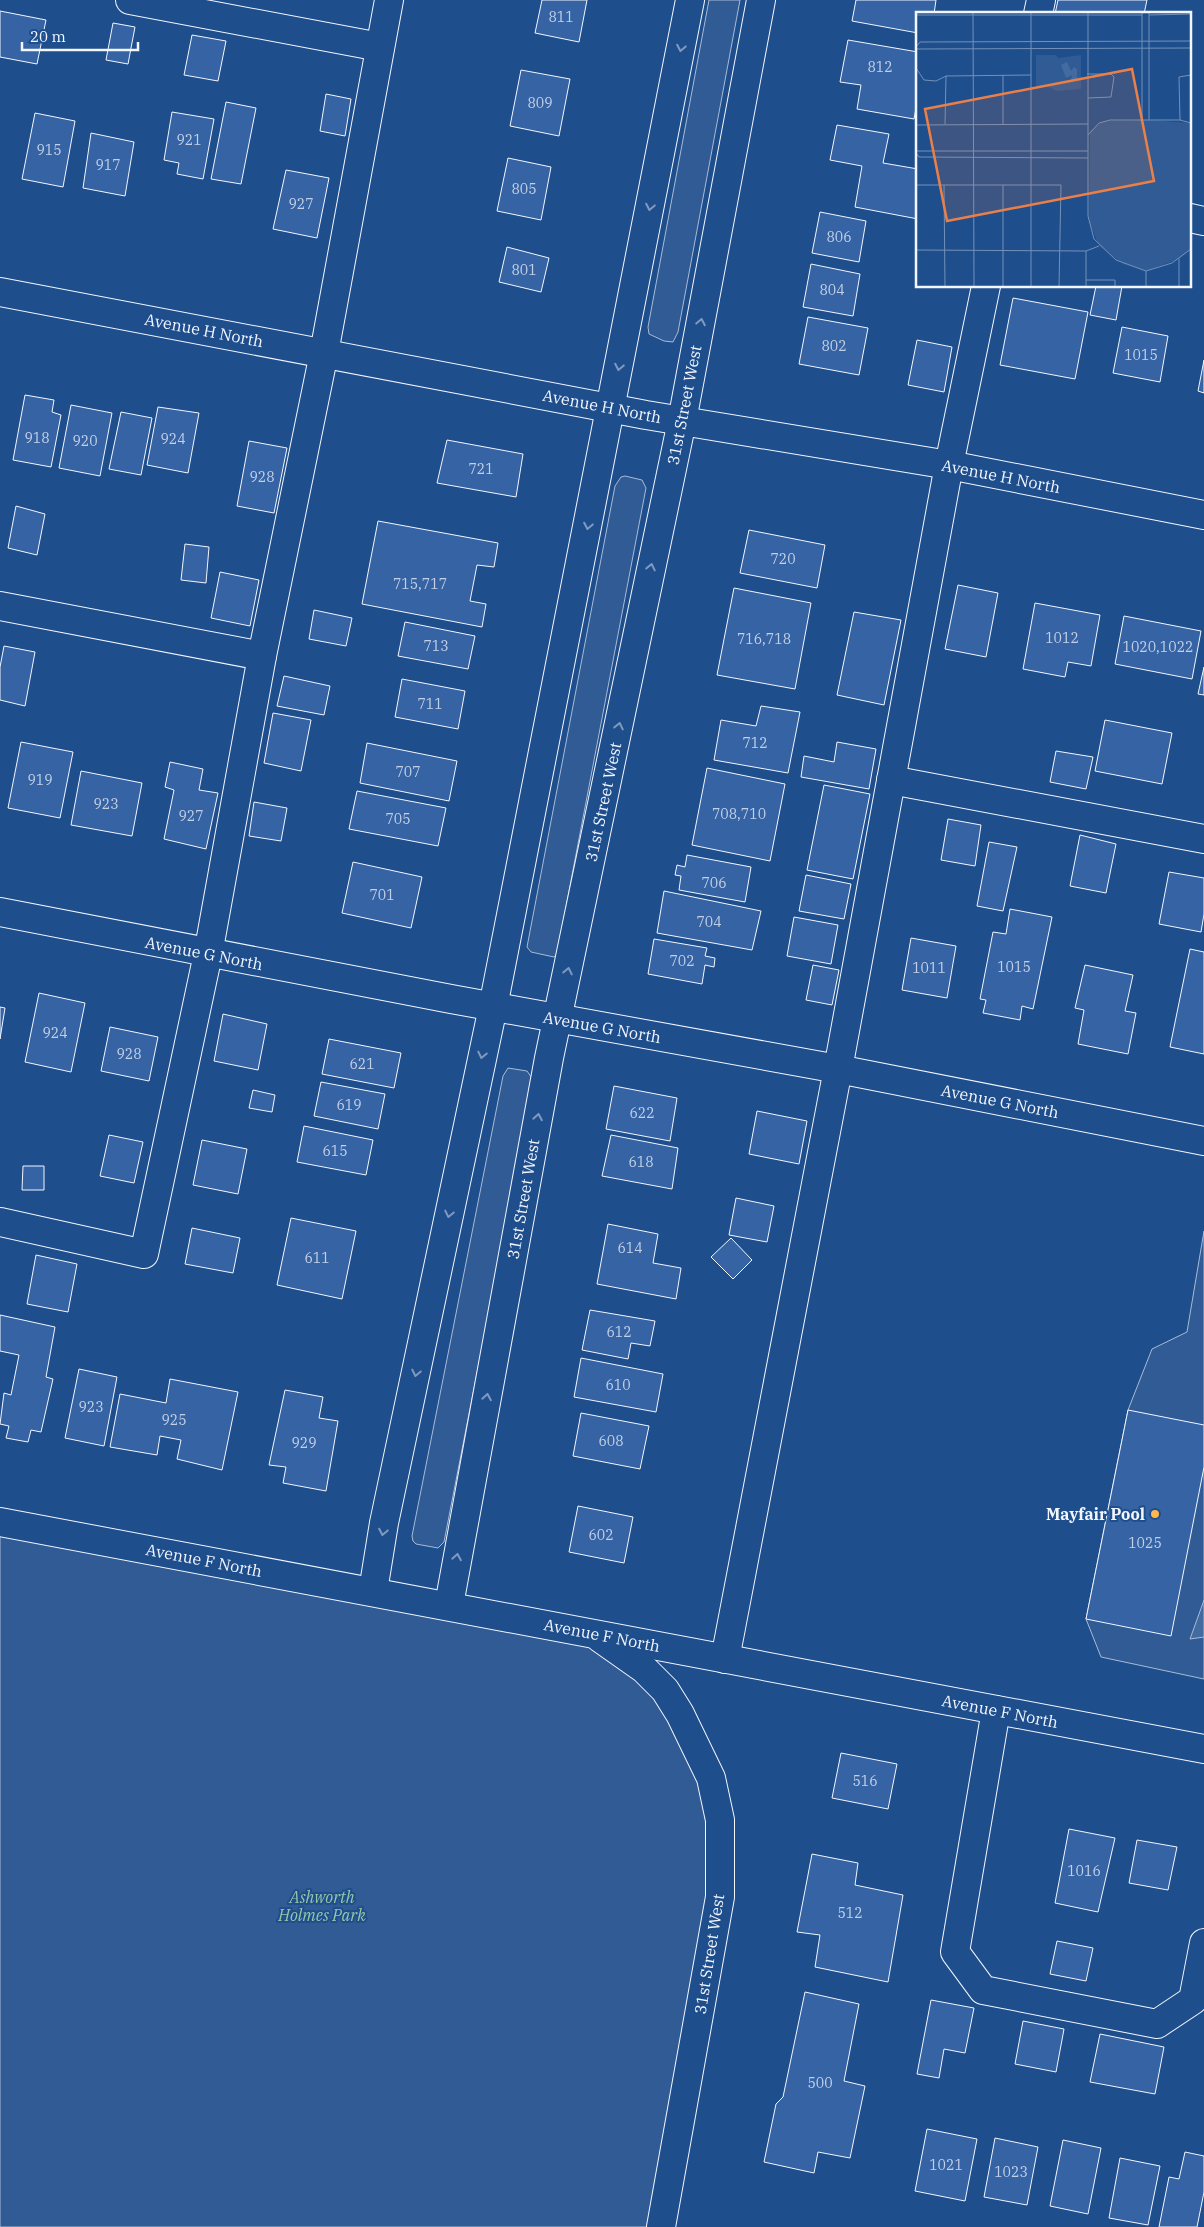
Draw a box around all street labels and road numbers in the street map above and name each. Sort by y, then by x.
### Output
street label: Avenue H North [143,309,265,351]
street label: 31st Street West [663,343,705,467]
street label: Avenue H North [541,385,663,427]
street label: Avenue H North [940,455,1062,497]
street label: 31st Street West [581,740,625,864]
street label: Avenue G North [143,932,265,974]
street label: Avenue G North [541,1007,663,1047]
street label: Avenue G North [939,1080,1061,1122]
street label: 31st Street West [503,1137,543,1261]
street label: Avenue F North [144,1539,264,1581]
street label: Avenue F North [542,1614,662,1656]
street label: Avenue F North [940,1690,1060,1732]
street label: 31st Street West [690,1892,728,2016]

